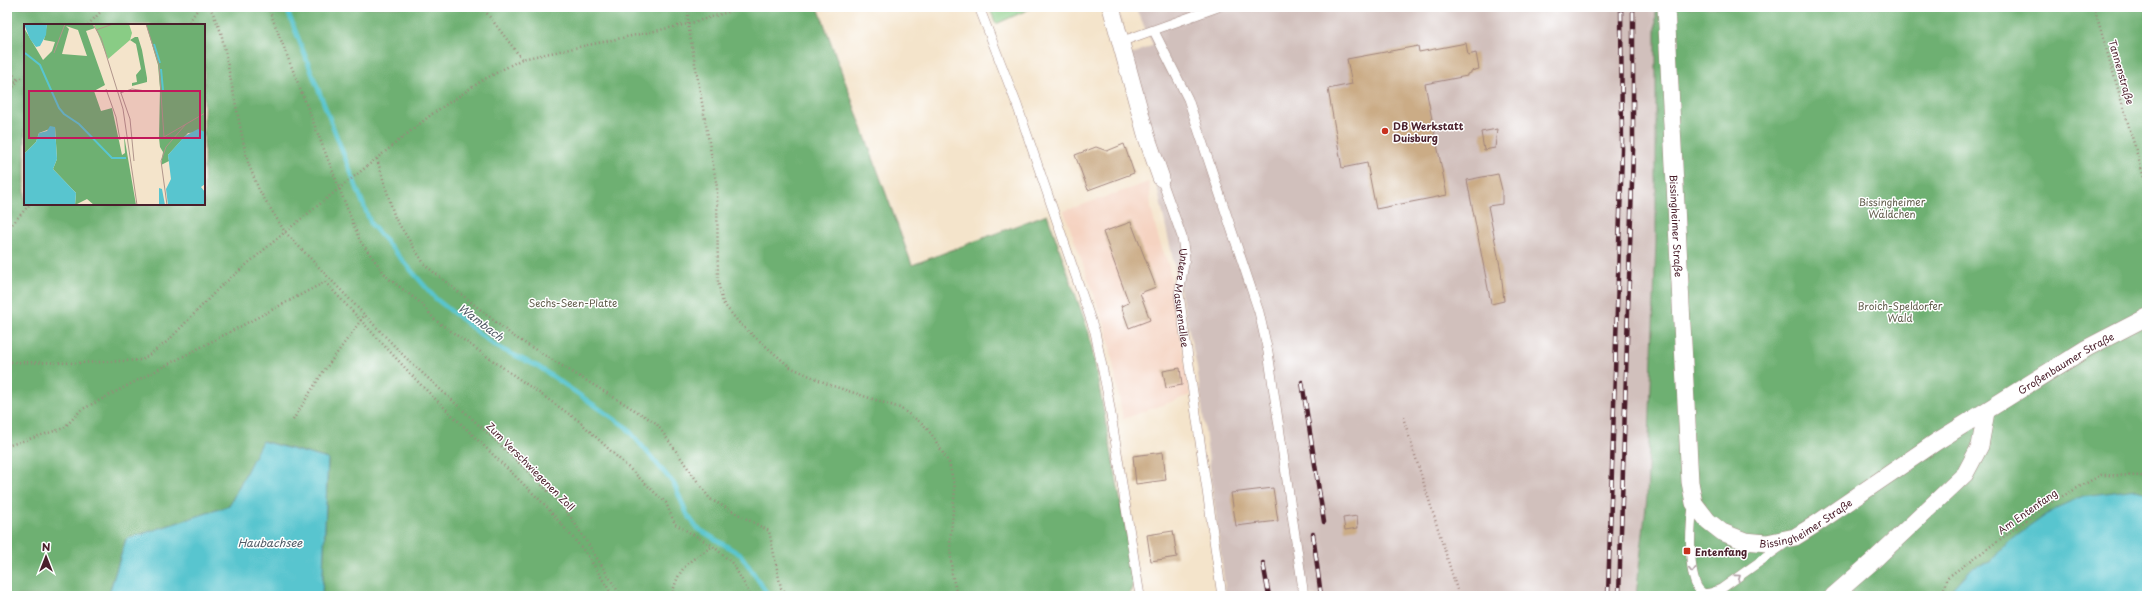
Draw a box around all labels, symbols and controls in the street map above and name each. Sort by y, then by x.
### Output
inset map [24,24,205,205]
street label: Tannenstraße [2106,38,2138,106]
place label: DB Werkstatt Duisburg [1393,118,1464,145]
marker: DB Werkstatt Duisburg [1380,126,1390,136]
street label: Bissingheimer Straße [1667,174,1687,277]
park label: Bissingheimer Wäldchen [1859,194,1926,221]
street label: Untere Masurenallee [1171,247,1194,349]
park label: Sechs-Seen-Platte [529,295,617,310]
park label: Broich-Speldorfer Wald [1858,298,1943,325]
water label: Wambach [455,299,508,345]
street label: Großenbaumer Straße [2014,328,2116,397]
street label: Zum Verschwiegenen Zoll [483,418,579,514]
street label: Am Entenfang [1994,485,2060,537]
street label: Bissingheimer Straße [1759,494,1855,550]
water label: Haubachsee [238,534,303,551]
north arrow [26,537,66,577]
text: N [42,538,51,555]
place label: Entenfang [1695,544,1747,559]
marker: Entenfang [1682,546,1692,556]
one-way arrow [1688,567,1697,573]
one-way arrow [1734,575,1741,582]

